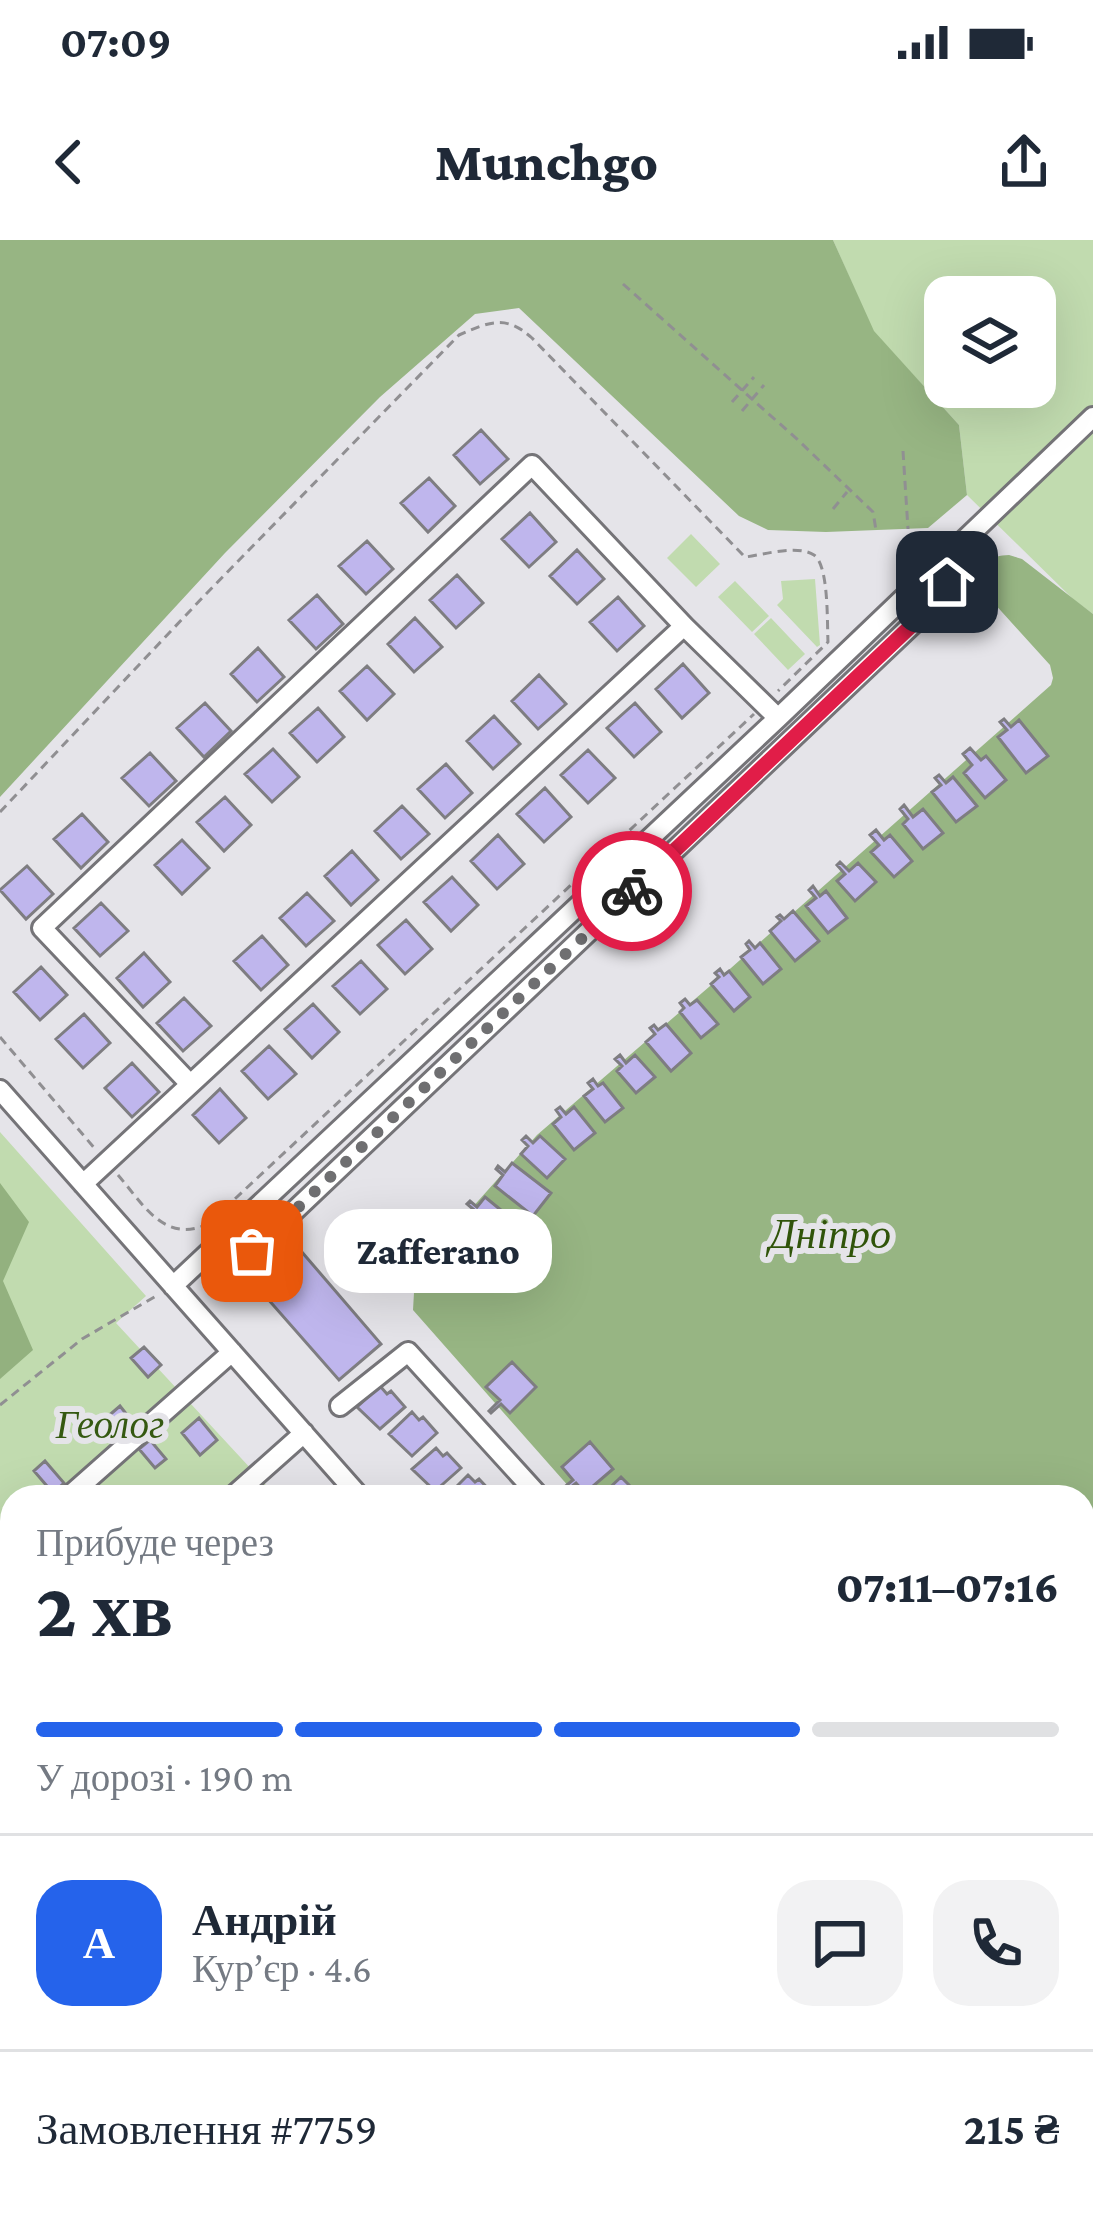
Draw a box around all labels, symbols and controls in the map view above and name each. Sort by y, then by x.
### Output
text: 07:09 [60,17,172,67]
icon: back [36,129,102,195]
icon: share [991,129,1057,195]
text: Munchgo [435,132,658,192]
map controls [924,276,1056,408]
button: layers [924,276,1056,408]
pin [896,531,998,633]
icon: home [914,549,980,615]
courier [572,831,692,951]
icon: bike [599,858,665,924]
pin [201,1200,303,1302]
callout: Zafferano [324,1209,552,1293]
water label: Дніпро [765,1210,891,1257]
icon: bag [219,1218,285,1284]
text: Zafferano [356,1229,520,1272]
park label: Геолог [55,1403,164,1446]
text: Прибуде через [36,1521,274,1564]
text: 07:11–07:16 [836,1562,1059,1612]
text: 2 хв [36,1566,173,1653]
text: У дорозі · 190 m [36,1756,293,1799]
button: chat [777,1880,903,2006]
button: phone [933,1880,1059,2006]
text: Андрій [192,1895,337,1945]
text: А [83,1918,115,1968]
text: Кур’єр · 4.6 [192,1947,372,1990]
text: Замовлення #7759 [36,2104,378,2154]
text: 215 ₴ [963,2104,1059,2154]

